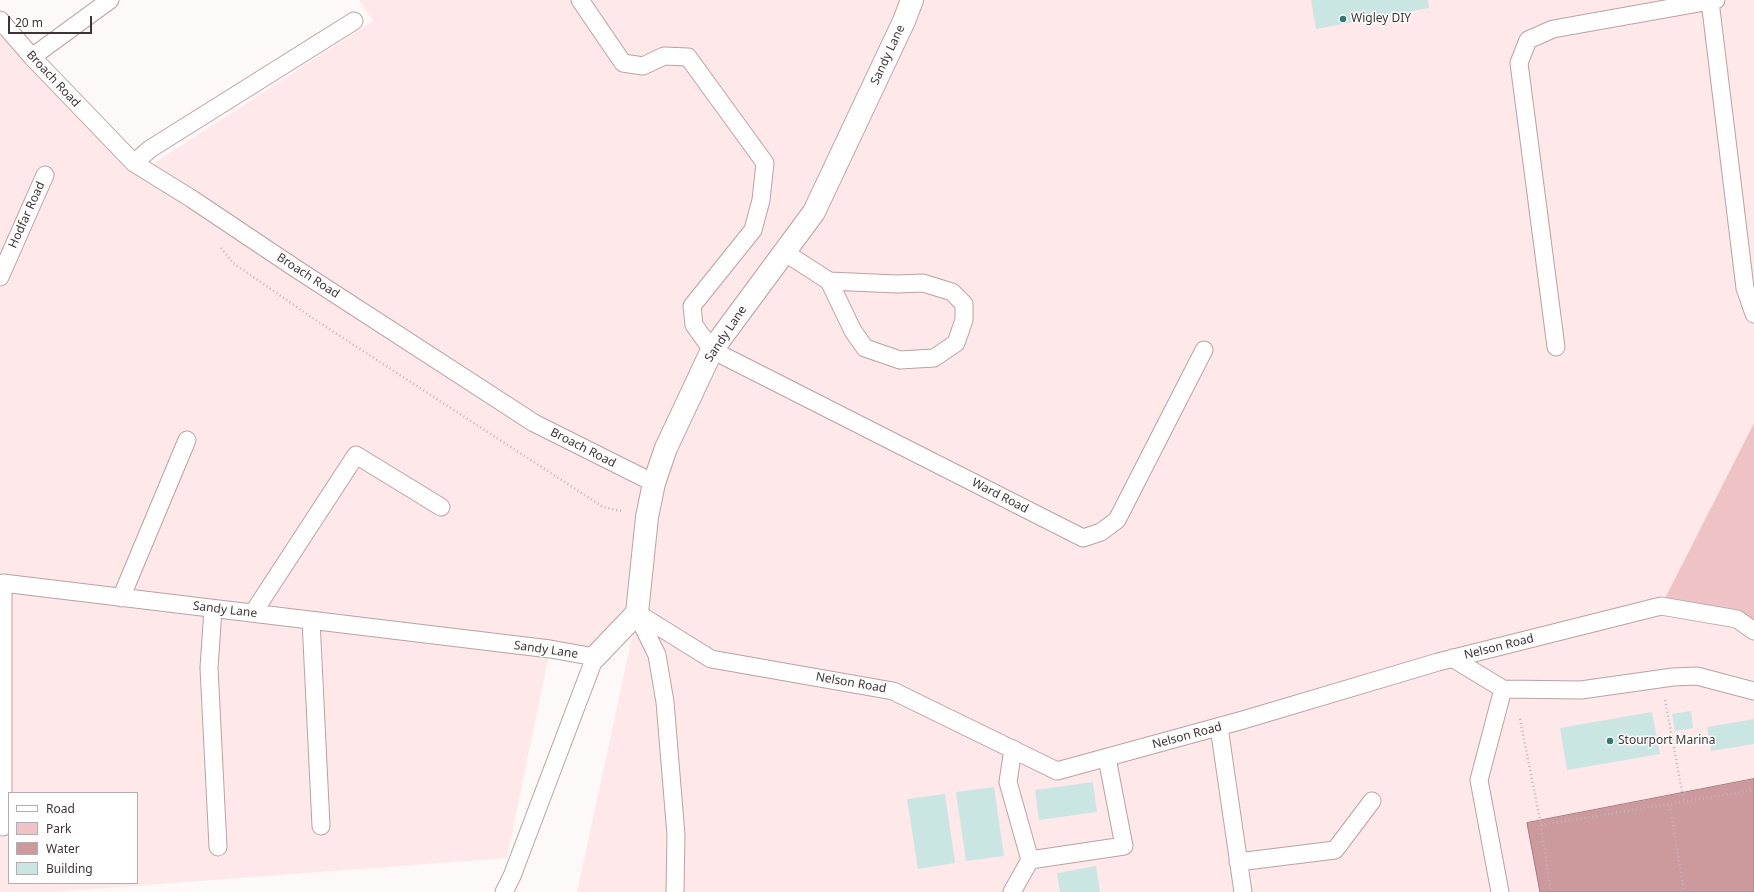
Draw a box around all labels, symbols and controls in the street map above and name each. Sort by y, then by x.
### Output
scale bar [10,8,94,34]
place label: Wigley DIY [1351,12,1411,26]
text: 20 m [15,14,43,31]
marker: Wigley DIY [1338,14,1348,24]
street label: Sandy Lane [868,23,908,87]
street label: Broach Road [23,48,83,110]
street label: Hodfar Road [6,180,48,250]
street label: Broach Road [274,250,342,302]
street label: Sandy Lane [702,303,750,365]
street label: Broach Road [548,425,618,471]
street label: Ward Road [969,476,1031,516]
street label: Sandy Lane [192,599,258,621]
street label: Nelson Road [1463,631,1535,663]
street label: Sandy Lane [513,638,579,662]
street label: Nelson Road [815,670,887,696]
street label: Nelson Road [1151,720,1223,752]
place label: Stourport Marina [1618,734,1715,748]
marker: Stourport Marina [1605,736,1615,746]
legend [8,792,138,884]
text: Road [46,800,75,817]
text: Park [46,820,71,837]
text: Water [46,840,80,857]
text: Building [46,860,93,877]

